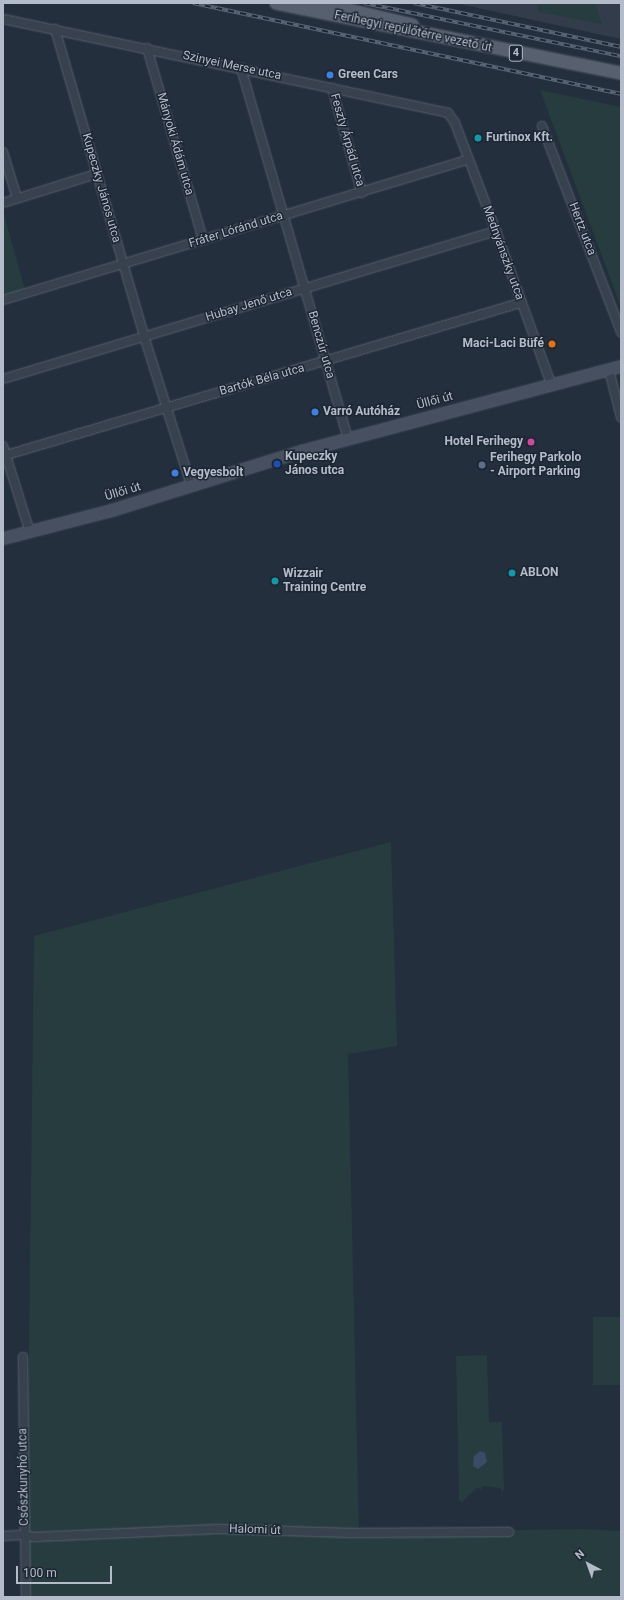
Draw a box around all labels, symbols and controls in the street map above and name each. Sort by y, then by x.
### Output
street label: Ferihegyi repülőtérre vezető út [333,8,493,56]
road number: 4 [508,44,524,62]
street label: Szinyei Merse utca [181,49,283,83]
place label: Green Cars [338,68,398,82]
marker: Green Cars [325,70,335,80]
street label: Mányoki Ádám utca [153,91,197,197]
street label: Feszty Árpád utca [327,92,367,188]
place label: Furtinox Kft. [486,131,553,145]
street label: Kupeczky János utca [78,132,124,244]
marker: Furtinox Kft. [473,133,483,143]
street label: Hertz utca [565,201,599,257]
street label: Mednyánszky utca [479,204,527,302]
street label: Fráter Lóránd utca [187,209,285,251]
street label: Hubay Jenő utca [204,285,294,325]
street label: Benczúr utca [304,310,338,380]
place label: Maci-Laci Büfé [463,337,544,351]
marker: Maci-Laci Büfé [547,339,557,349]
street label: Bartók Béla utca [218,361,306,399]
street label: Üllői út [415,389,455,413]
place label: Varró Autóház [323,405,400,419]
marker: Varró Autóház [310,407,320,417]
place label: Hotel Ferihegy [444,435,523,449]
marker: Hotel Ferihegy [526,437,536,447]
place label: Kupeczky János utca [285,450,344,478]
place label: Ferihegy Parkolo - Airport Parking [490,451,581,479]
marker: Kupeczky János utca [272,459,282,469]
marker: Ferihegy Parkolo - Airport Parking [477,460,487,470]
place label: Vegyesbolt [183,466,243,480]
marker: Vegyesbolt [170,468,180,478]
street label: Üllői út [103,480,143,504]
place label: ABLON [520,566,559,580]
place label: Wizzair Training Centre [283,567,366,595]
marker: ABLON [507,568,517,578]
marker: Wizzair Training Centre [270,576,280,586]
street label: Csőszkunyhó utca [16,1428,32,1526]
street label: Halomi út [229,1522,281,1538]
north arrow [568,1544,608,1584]
text: N [573,1547,587,1562]
scale bar [18,1558,114,1584]
text: 100 m [23,1566,57,1580]

